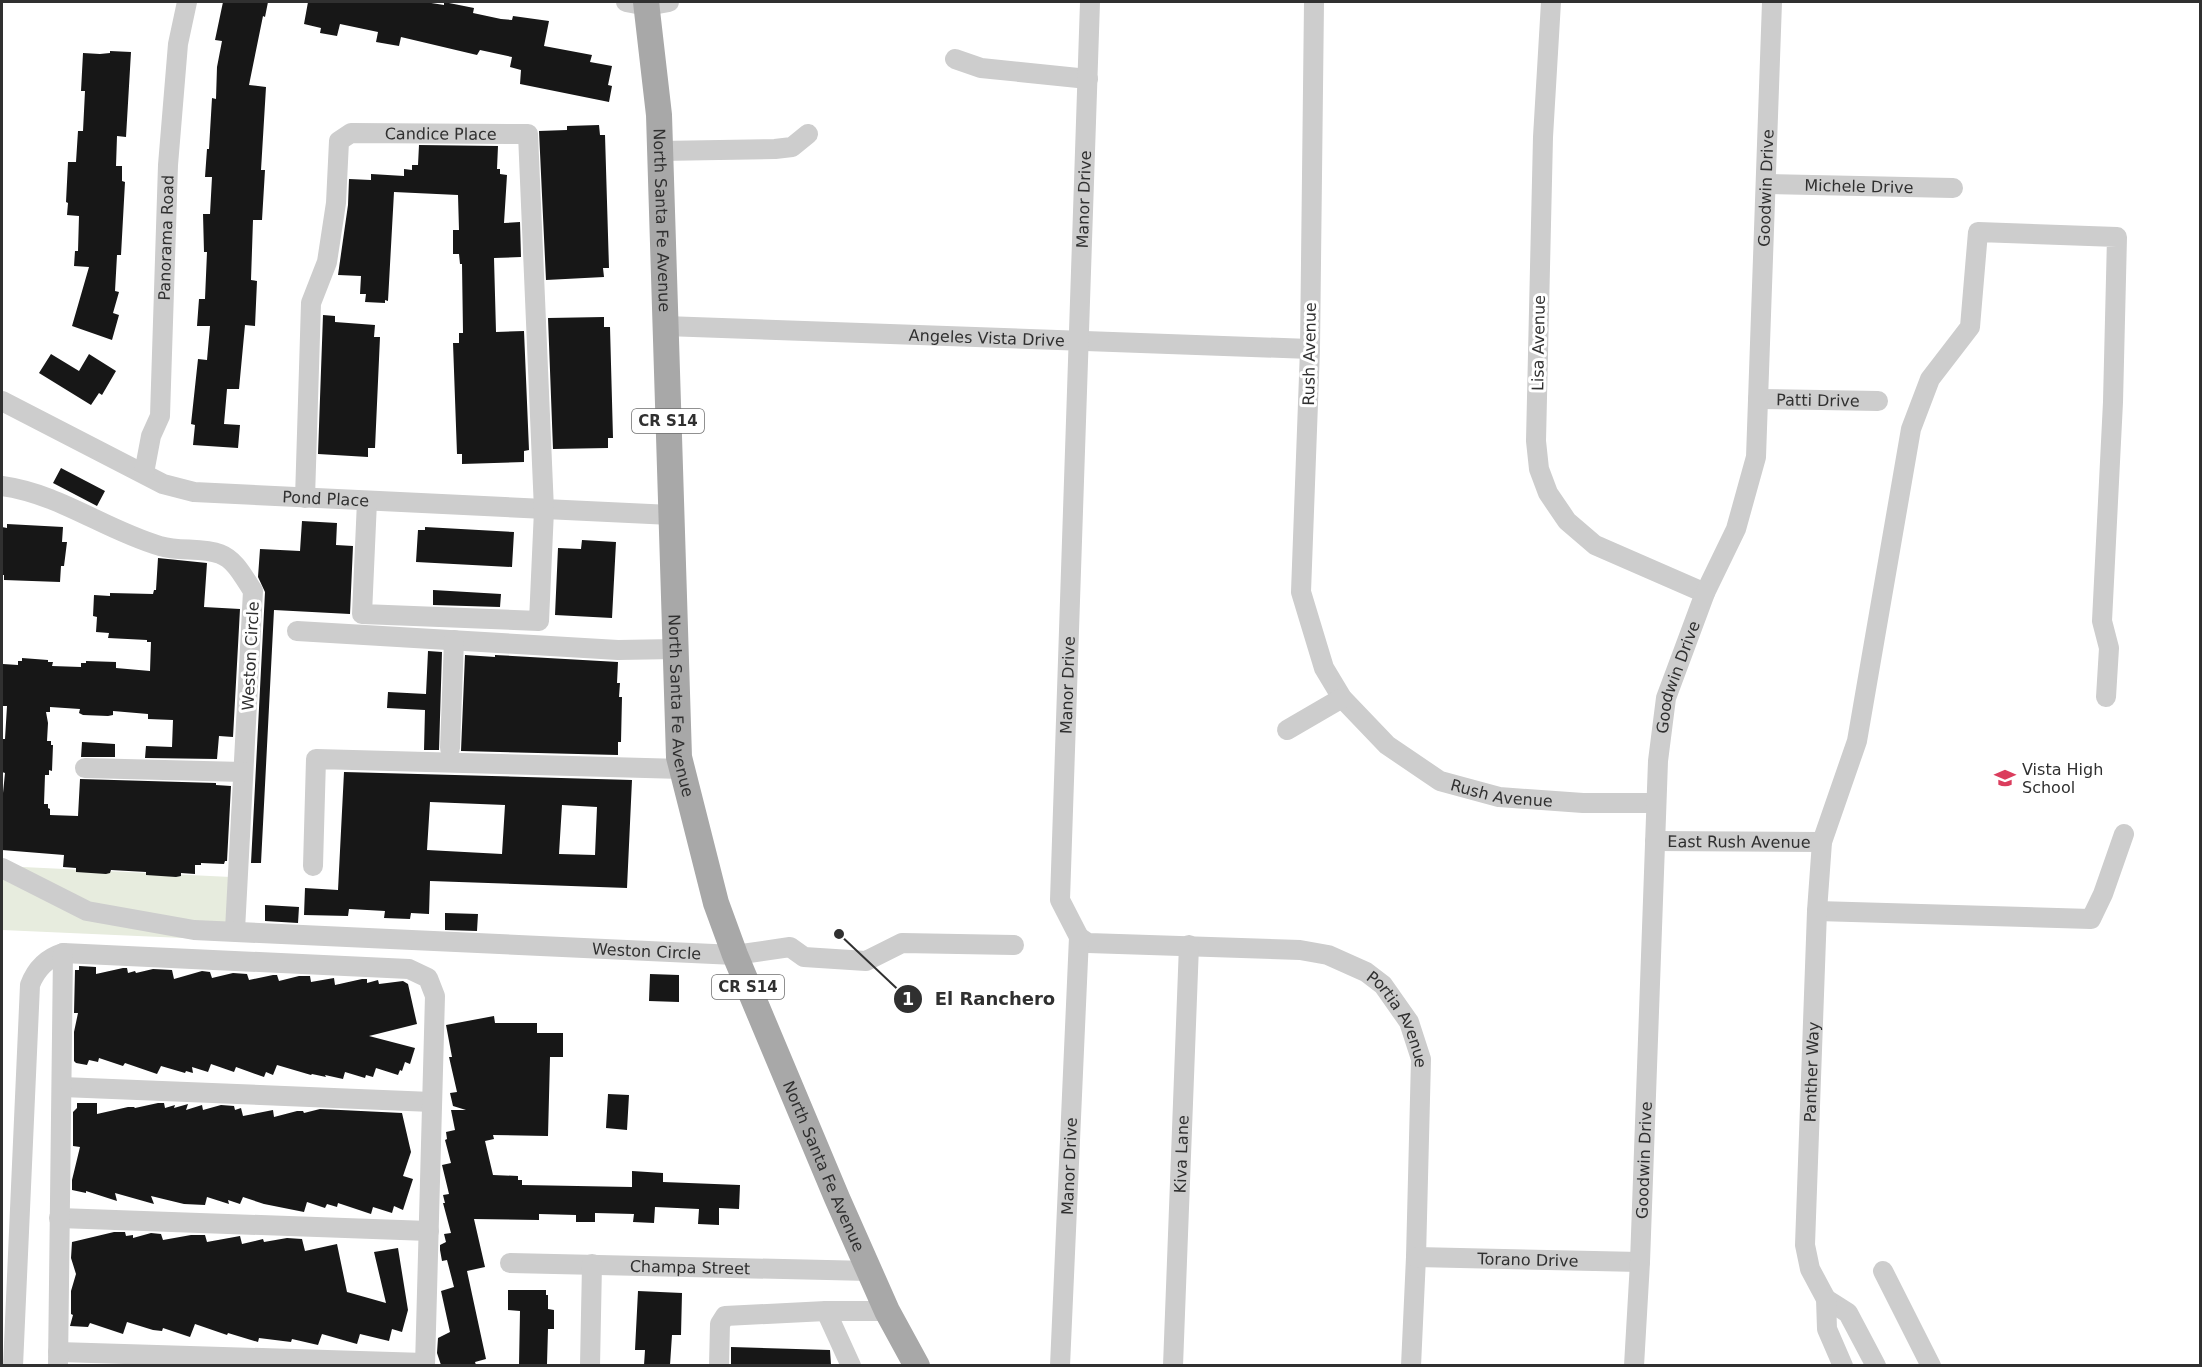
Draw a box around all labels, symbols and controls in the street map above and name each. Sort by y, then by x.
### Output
street label: Candice Place [385,124,497,144]
street label: North Santa Fe Avenue [649,128,674,312]
street label: Goodwin Drive [1754,129,1778,247]
street label: Manor Drive [1073,150,1095,249]
street label: Panorama Road [155,175,178,301]
street label: Michele Drive [1804,176,1914,197]
street label: Lisa Avenue [1528,295,1549,391]
street label: Rush Avenue [1299,302,1320,406]
street label: Angeles Vista Drive [908,326,1065,350]
street label: Patti Drive [1776,390,1860,411]
road number: CR S14 [632,409,704,433]
street label: Pond Place [282,487,369,510]
street label: Weston Circle [238,601,263,711]
street label: North Santa Fe Avenue [665,614,698,799]
street label: Goodwin Drive [1653,618,1704,735]
street label: Manor Drive [1057,636,1079,734]
place label: Vista High School [2022,760,2103,797]
school or university icon: Vista High School [1993,766,2017,790]
street label: Rush Avenue [1448,775,1553,811]
street label: East Rush Avenue [1667,832,1811,852]
street label: Weston Circle [592,939,702,963]
street label: Portia Avenue [1363,967,1430,1068]
road number: CR S14 [712,975,784,999]
callout: El Ranchero [893,981,1067,1017]
text: 1 [902,988,914,1009]
text: El Ranchero [935,988,1055,1009]
street label: Panther Way [1800,1021,1823,1123]
street label: North Santa Fe Avenue [779,1078,868,1255]
street label: Goodwin Drive [1633,1101,1656,1219]
street label: Kiva Lane [1171,1115,1193,1194]
street label: Manor Drive [1058,1117,1081,1216]
street label: Torano Drive [1476,1249,1579,1271]
street label: Champa Street [630,1257,750,1278]

